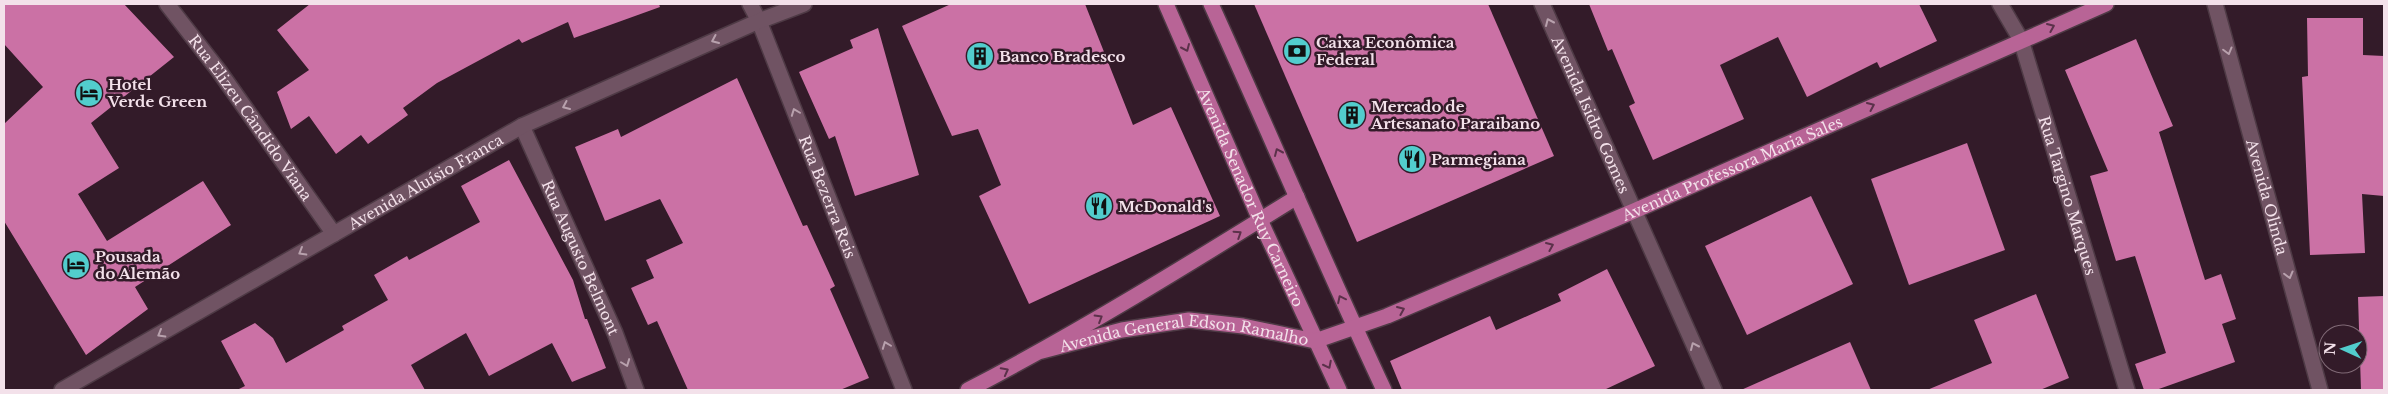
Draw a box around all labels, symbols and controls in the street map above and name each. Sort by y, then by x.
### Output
one-way arrow [1545,18,1556,27]
one-way arrow [2047,22,2055,32]
street label: Rua Elizeu Cândido Viana [185,31,317,205]
street label: Avenida Isidro Gomes [1548,32,1635,196]
place label: Caixa Econômica Federal [1316,33,1455,69]
one-way arrow [711,34,720,45]
bank icon: Caixa Econômica Federal [1282,36,1312,66]
building icon: Banco Bradesco [965,41,995,71]
one-way arrow [1179,43,1190,52]
one-way arrow [2222,46,2232,54]
place label: Banco Bradesco [999,47,1125,66]
place label: Hotel Verde Green [107,75,207,111]
hotel icon: Hotel Verde Green [74,78,104,108]
street label: Avenida Senador Ruy Carneiro [1194,84,1308,310]
place label: Mercado de Artesanato Paraibano [1370,97,1540,133]
one-way arrow [562,100,571,111]
building icon: Mercado de Artesanato Paraibano [1337,100,1367,130]
one-way arrow [1866,102,1875,113]
one-way arrow [791,108,801,117]
street label: Avenida Professora Maria Sales [1618,111,1845,225]
street label: Rua Targino Marques [2035,113,2101,277]
street label: Avenida Aluísio Franca [344,129,507,234]
street label: Rua Bezerra Reis [795,132,861,261]
street label: Avenida Olinda [2242,136,2292,258]
restaurant icon: Parmegiana [1397,144,1427,174]
one-way arrow [1274,148,1284,157]
place label: Parmegiana [1431,150,1526,169]
street label: Rua Augusto Belmont [538,177,624,338]
restaurant icon: McDonald's [1084,191,1114,221]
place label: McDonald's [1118,197,1212,216]
one-way arrow [1233,231,1242,240]
one-way arrow [1546,242,1554,252]
one-way arrow [298,246,307,256]
place label: Pousada do Alemão [95,247,180,283]
hotel icon: Pousada do Alemão [61,250,91,280]
one-way arrow [2283,271,2293,279]
one-way arrow [1337,295,1347,304]
one-way arrow [1396,305,1405,316]
street label: Avenida General Edson Ramalho [1056,310,1311,356]
one-way arrow [1093,314,1102,324]
north arrow [2318,324,2368,374]
one-way arrow [157,327,166,337]
one-way arrow [882,341,893,350]
text: N [2321,341,2339,355]
one-way arrow [1690,342,1701,351]
one-way arrow [620,358,630,367]
one-way arrow [1322,360,1332,369]
one-way arrow [1000,367,1009,377]

